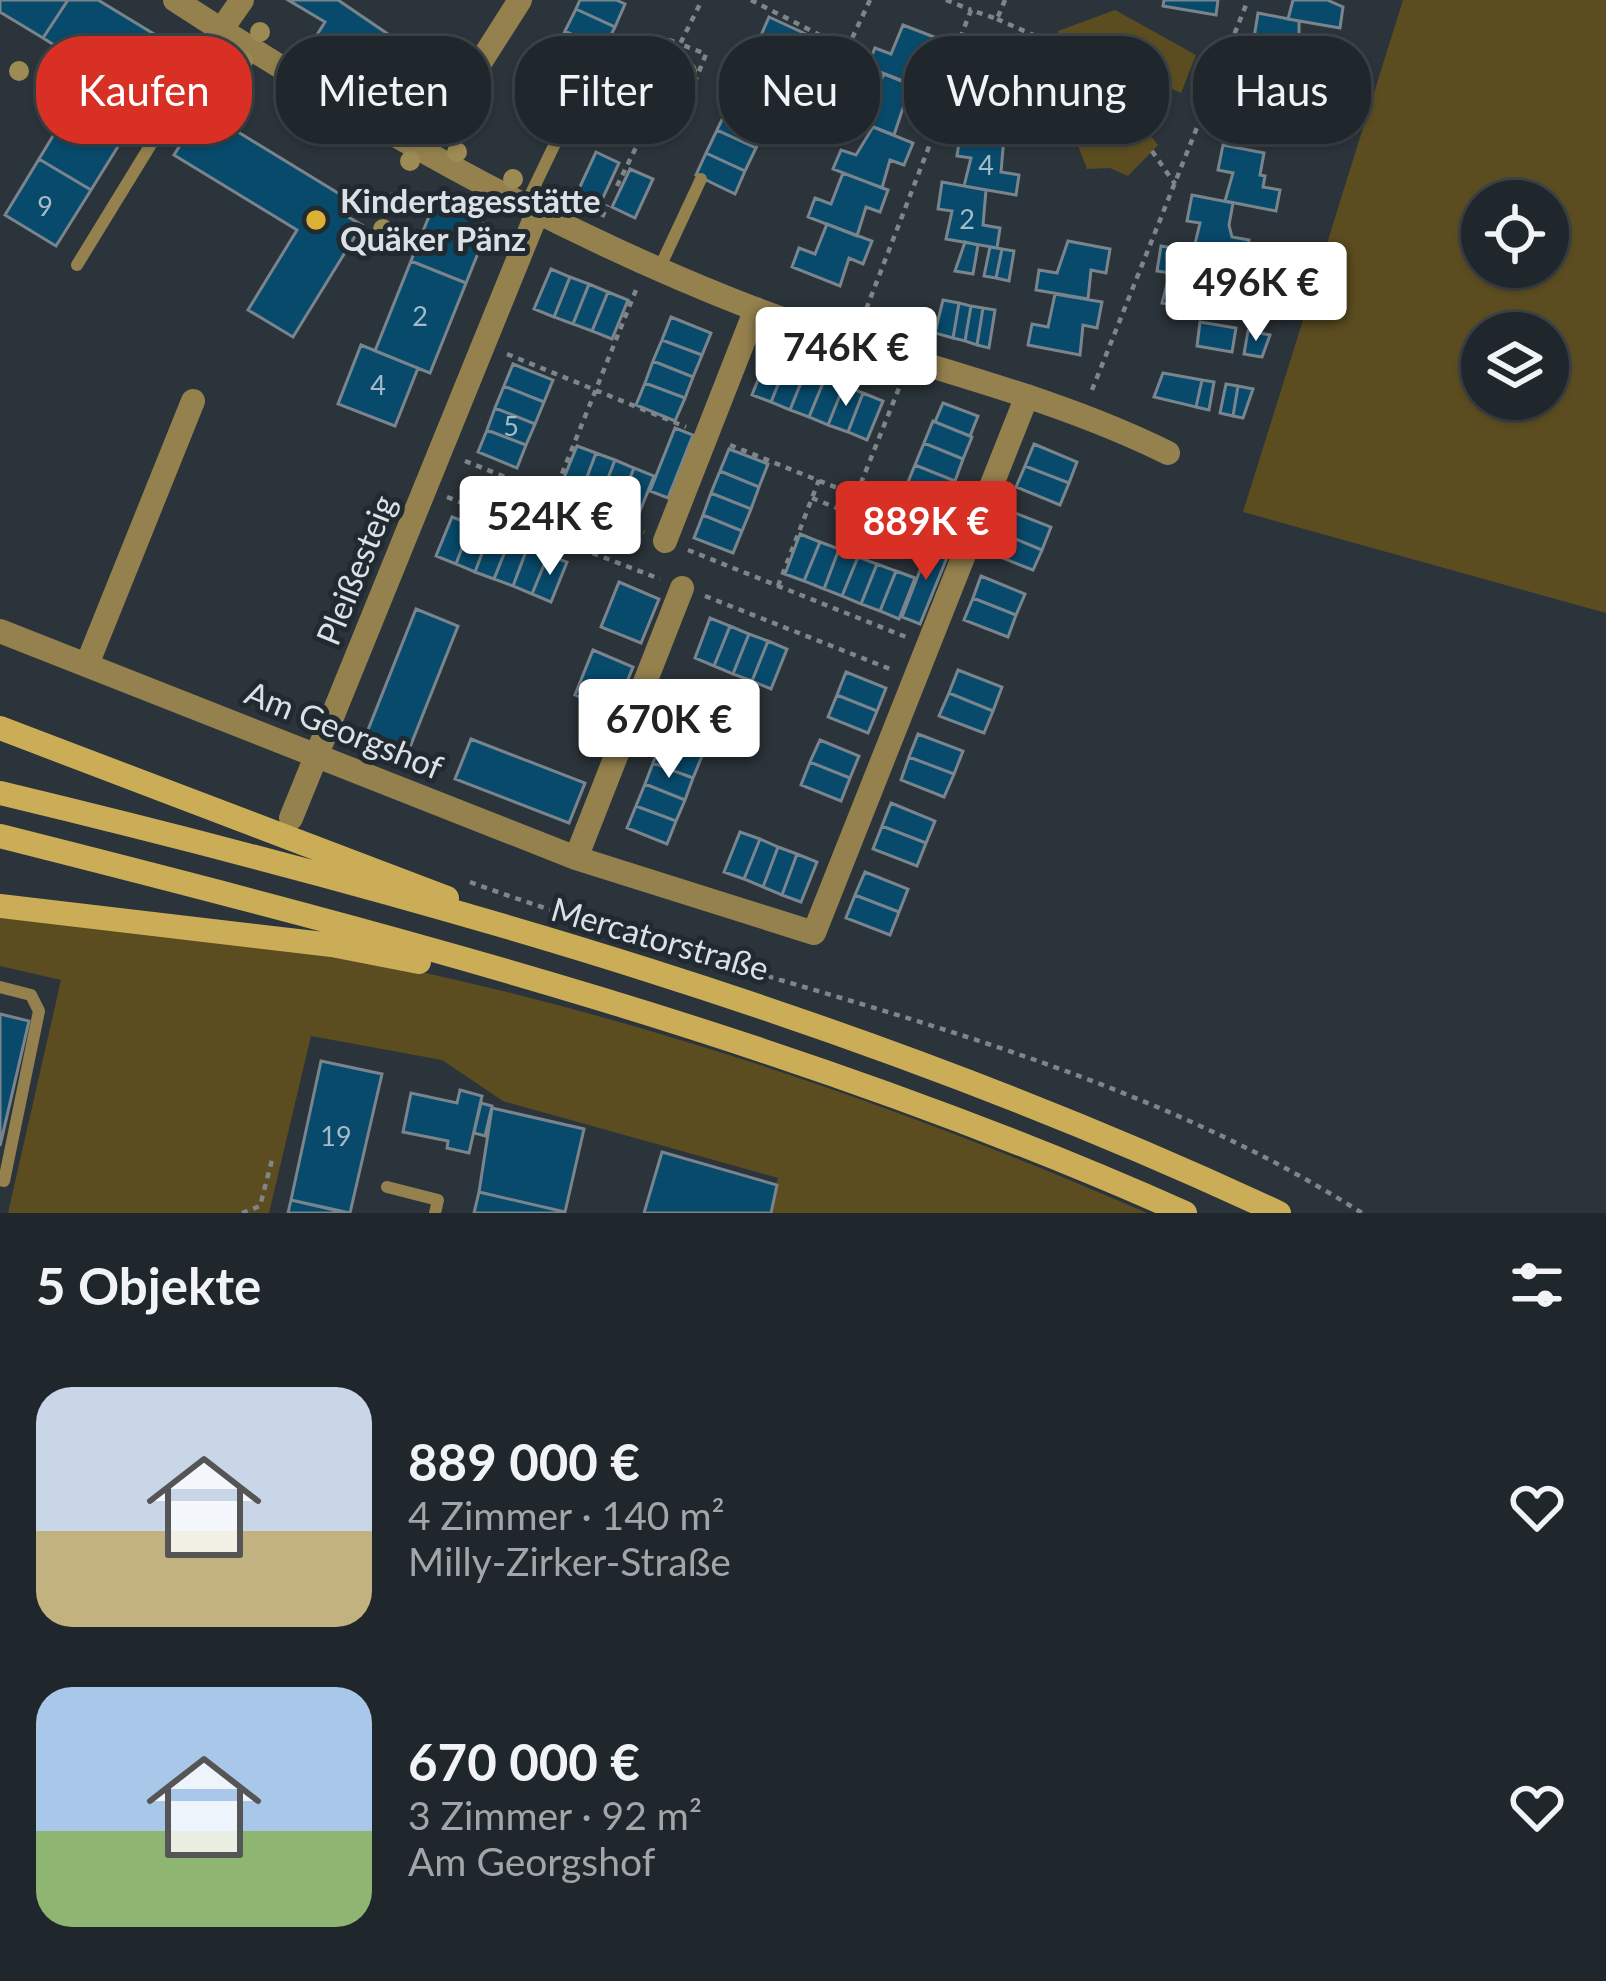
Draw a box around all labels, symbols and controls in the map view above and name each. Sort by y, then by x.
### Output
chip: Kaufen [36,36,252,144]
chip: Mieten [276,36,491,144]
chip: Filter [515,36,695,144]
chip: Neu [719,36,880,144]
chip: Wohnung [904,36,1169,144]
chip: Haus [1193,36,1371,144]
house number: 4 [978,148,994,181]
place label: Kindertagesstätte Quäker Pänz [340,180,601,258]
map controls [1461,180,1569,420]
button: locate [1461,180,1569,288]
house number: 9 [37,189,53,222]
house number: 2 [959,202,975,235]
marker: Kindertagesstätte Quäker Pänz [303,207,329,233]
pin: 496K € [1158,242,1354,344]
text: 496K € [1193,258,1319,304]
house number: 2 [412,299,428,332]
pin: 746K € [748,307,944,409]
button: layers [1461,312,1569,420]
text: 746K € [783,323,909,369]
house number: 4 [370,368,386,401]
house number: 5 [503,409,519,442]
pin: 524K € [452,476,648,578]
pin: 889K € [828,481,1024,583]
street label: Pleißesteig [307,489,403,650]
text: 524K € [487,492,613,538]
text: 889K € [863,497,989,543]
street label: Am Georgshof [240,671,449,787]
pin: 670K € [571,679,767,781]
text: 670K € [606,695,732,741]
street label: Mercatorstraße [547,888,773,988]
house number: 19 [320,1119,352,1152]
icon: filters [1504,1252,1570,1318]
text: 5 Objekte [36,1255,261,1316]
text: 889 000 € [408,1431,640,1492]
icon: home [132,1435,276,1579]
icon: heart [1504,1474,1570,1540]
text: 4 Zimmer · 140 m² [408,1492,725,1538]
text: Milly-Zirker-Straße [408,1538,731,1584]
text: 670 000 € [408,1731,640,1792]
icon: home [132,1735,276,1879]
icon: heart [1504,1774,1570,1840]
text: 3 Zimmer · 92 m² [408,1792,702,1838]
text: Am Georgshof [408,1838,655,1884]

